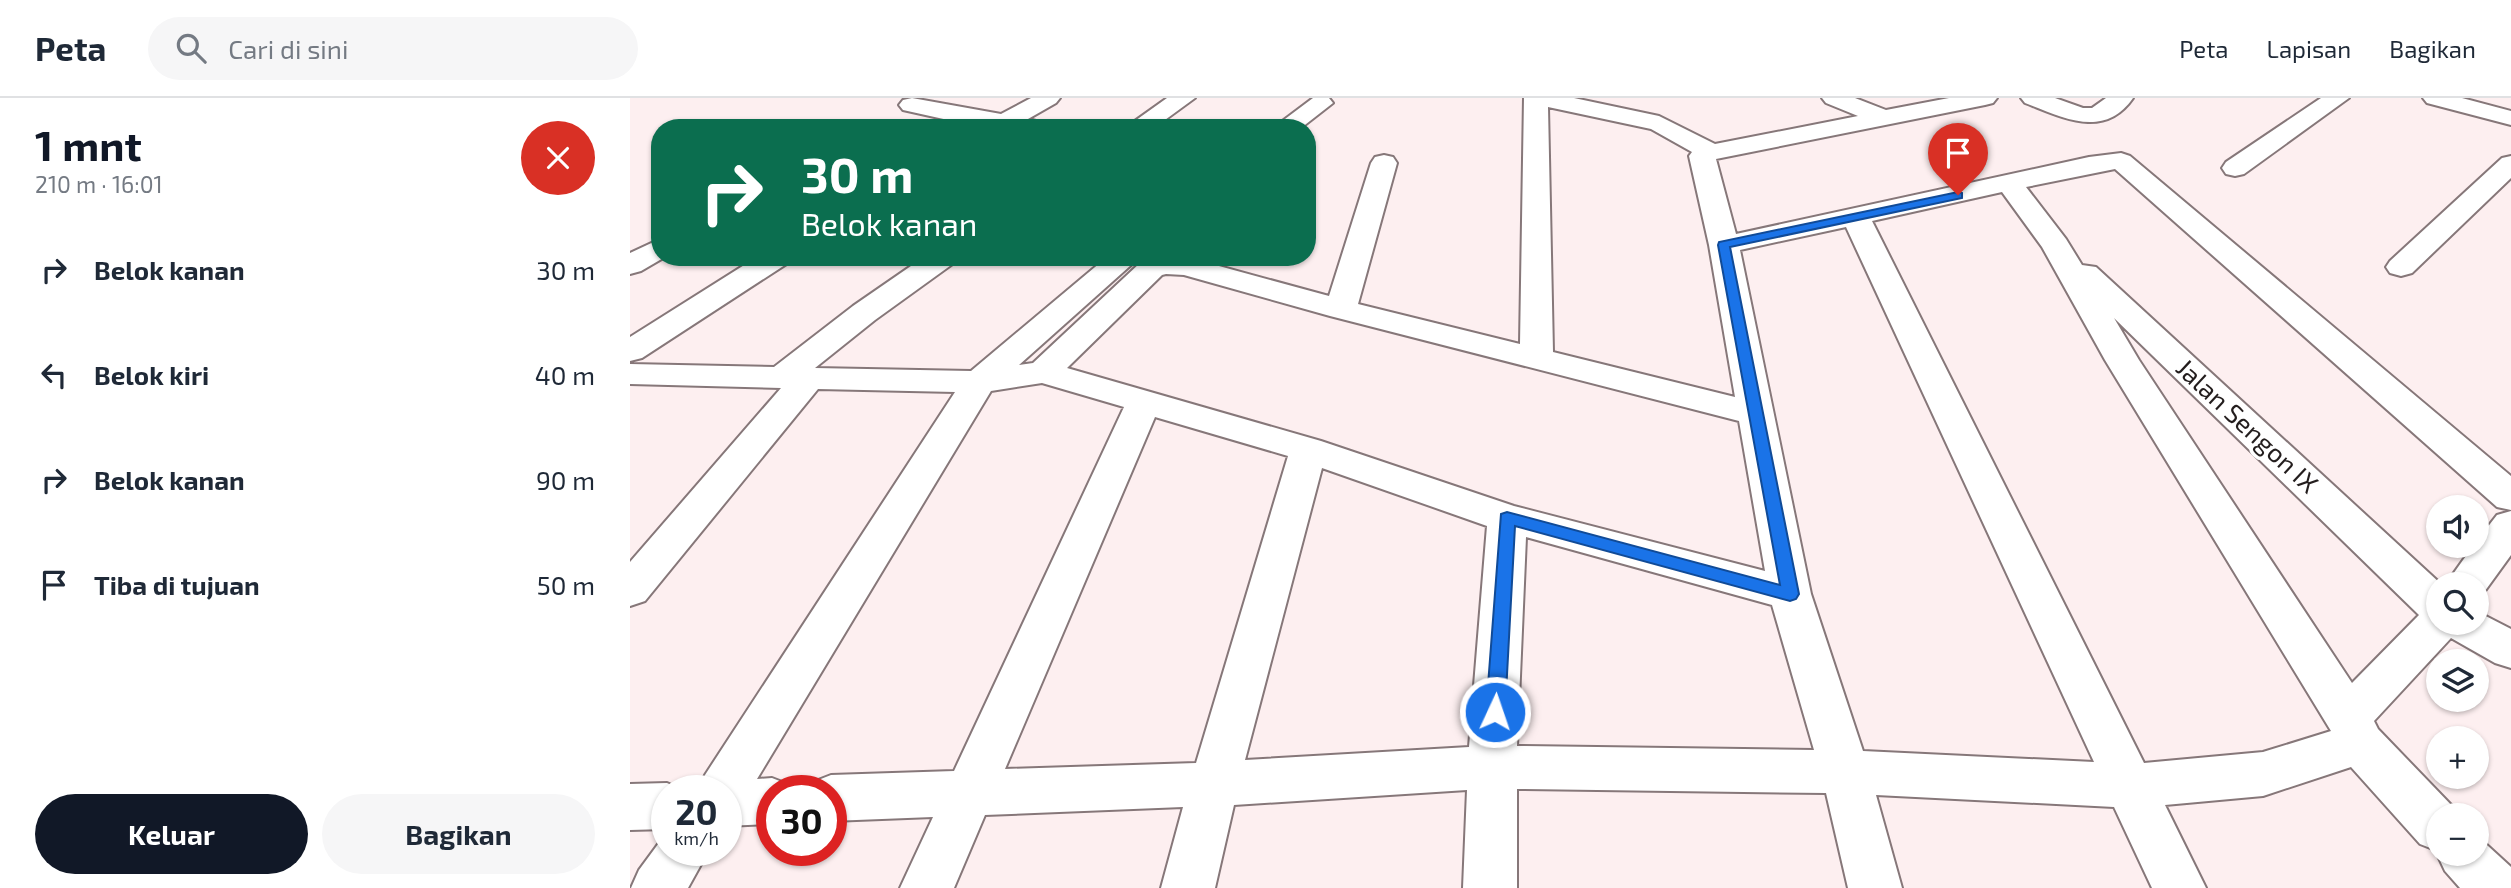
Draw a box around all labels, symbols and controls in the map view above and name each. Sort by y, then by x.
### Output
search box [148,17,638,80]
text: Peta [35,28,106,68]
icon: search [172,29,210,67]
text: Cari di sini [228,33,348,64]
text: Peta [2179,34,2229,63]
text: Lapisan [2267,34,2351,63]
text: Bagikan [2389,34,2476,63]
text: 1 mnt [35,119,142,169]
button: close [521,121,595,195]
pin [1928,123,1988,195]
icon: arrive [1939,134,1977,172]
text: 30 m [801,144,913,203]
icon: right [686,147,777,238]
text: 210 m · 16:01 [35,170,163,198]
text: Belok kanan [801,204,977,242]
icon: right [35,251,73,289]
text: Belok kanan [94,254,245,285]
text: 30 m [536,254,595,285]
street label: Jalan Sengon IX [2171,351,2325,499]
icon: left [35,356,73,394]
text: Belok kiri [94,359,209,390]
text: 40 m [535,359,595,390]
icon: right [35,461,73,499]
text: Belok kanan [94,464,245,495]
text: 90 m [536,464,595,495]
map controls [2426,495,2489,866]
button: sound [2426,495,2489,558]
icon: arrive [35,566,73,604]
text: Tiba di tujuan [94,569,260,600]
text: 50 m [537,569,595,600]
button: search [2426,572,2489,635]
button: layers [2426,649,2489,712]
position arrow [1458,675,1532,749]
button: + [2426,726,2489,789]
speed limit sign: 30 [756,775,847,866]
text: 20 [675,790,718,832]
button: Keluar [35,794,308,874]
button: Bagikan [322,794,595,874]
button: − [2426,803,2489,866]
text: km/h [674,827,719,849]

